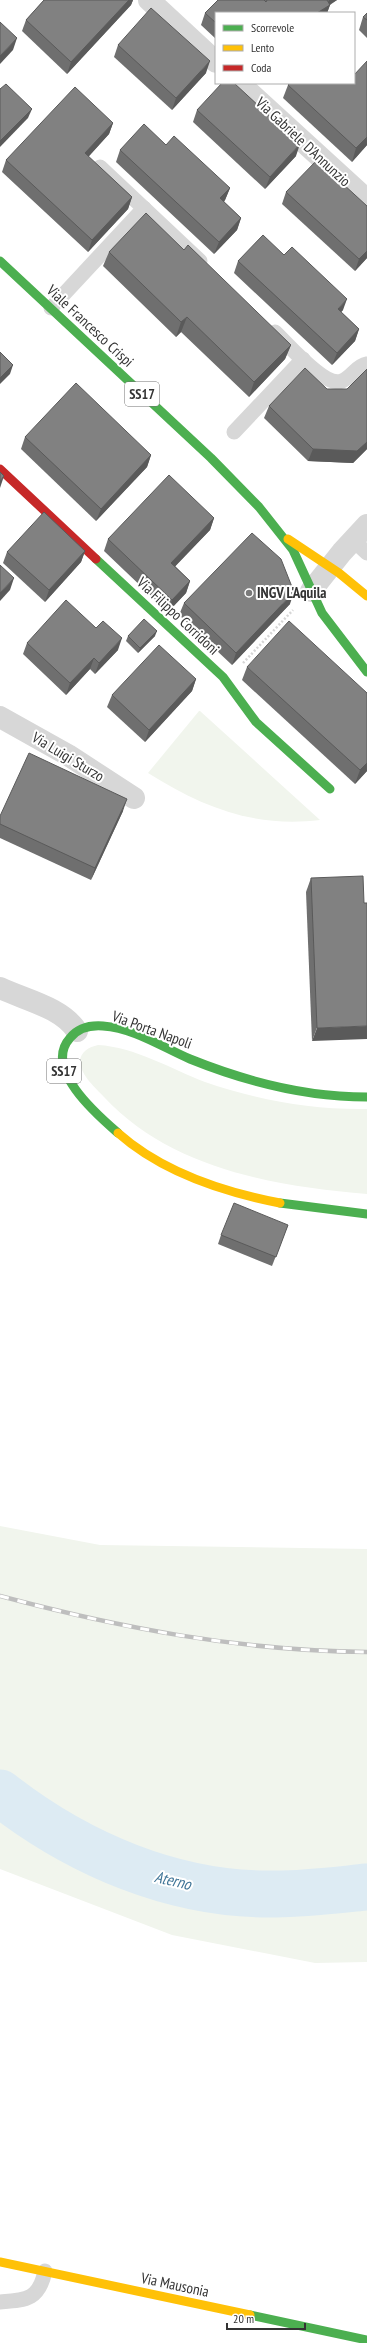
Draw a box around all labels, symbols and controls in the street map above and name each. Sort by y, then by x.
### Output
legend [215,12,355,84]
text: Scorrevole [251,20,294,35]
text: Lento [251,40,274,55]
text: Coda [251,60,272,75]
street label: Via Gabriele D'Annunzio [251,92,355,190]
street label: Viale Francesco Crispi [42,280,138,371]
road number: SS17 [125,382,159,406]
street label: Via Filippo Corridoni [133,572,223,659]
place label: INGV L'Aquila [257,583,326,602]
marker: INGV L'Aquila [244,588,254,598]
street label: Via Luigi Sturzo [28,727,108,786]
street label: Via Porta Napoli [109,1006,195,1053]
road number: SS17 [47,1059,81,1083]
water label: Aterno [153,1866,194,1894]
street label: Via Mausonia [138,2268,211,2301]
scale bar [227,2305,305,2331]
text: 20 m [233,2311,254,2326]

